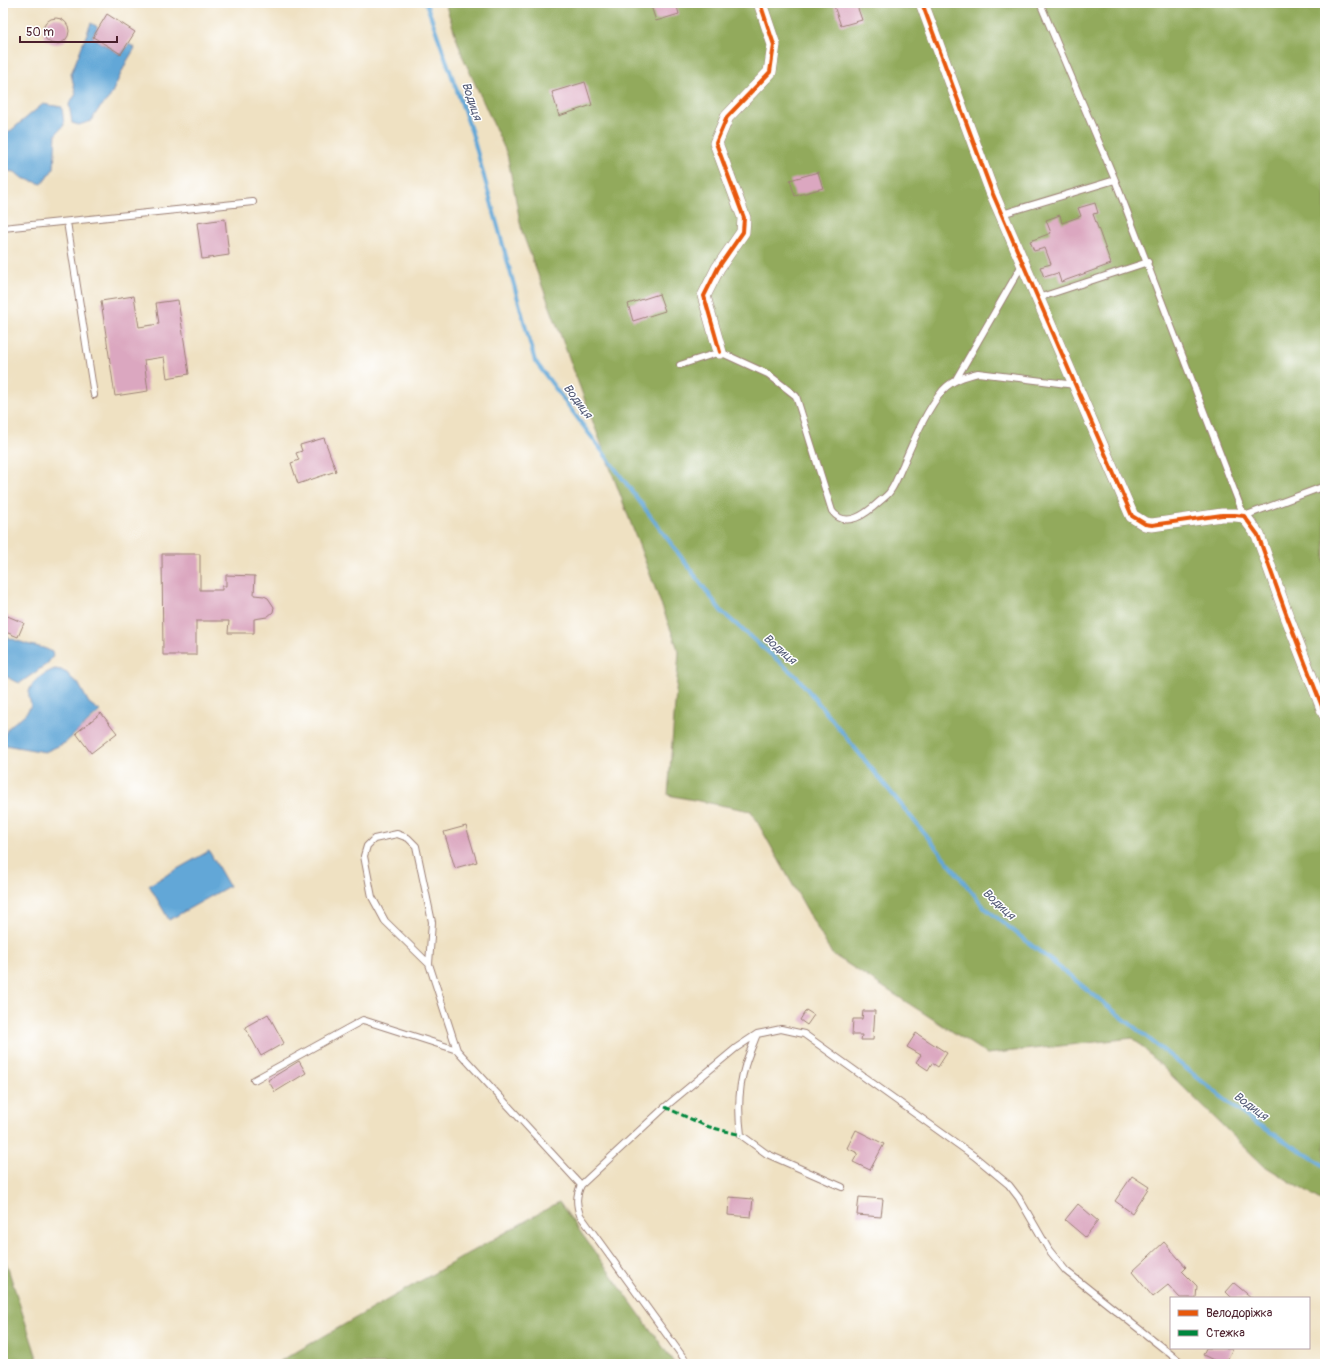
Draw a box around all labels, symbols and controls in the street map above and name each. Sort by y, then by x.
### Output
scale bar [20,18,117,44]
text: 50 m [26,25,54,40]
water label: Водиця [458,80,485,123]
water label: Водиця [560,381,596,422]
water label: Водиця [760,631,800,669]
water label: Водиця [979,886,1019,924]
water label: Водиця [1231,1089,1272,1125]
legend [1170,1297,1310,1349]
text: Велодоріжка [1206,1306,1273,1321]
text: Стежка [1206,1326,1245,1341]

